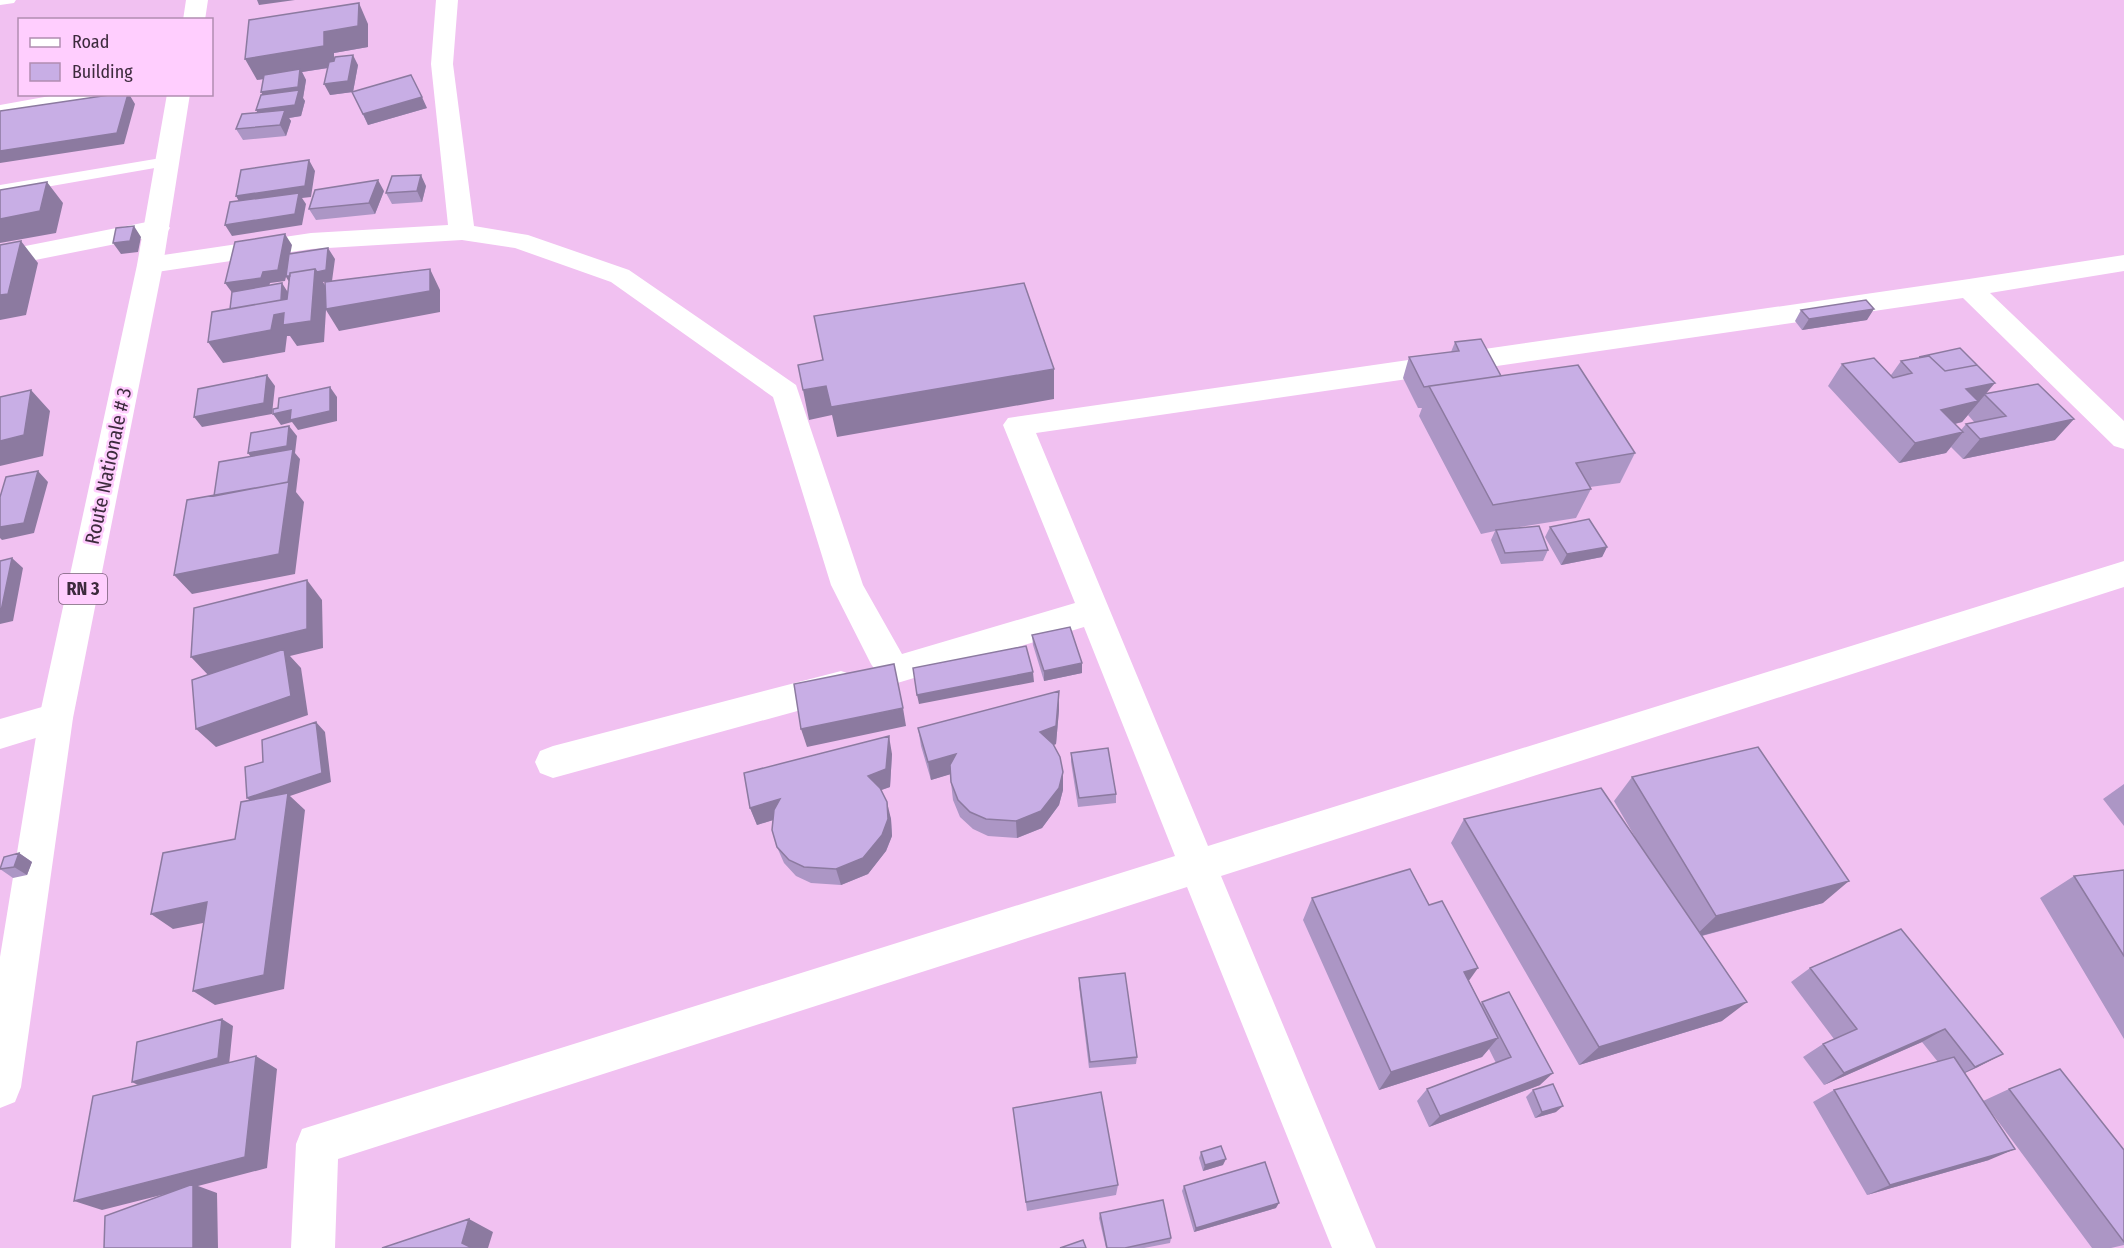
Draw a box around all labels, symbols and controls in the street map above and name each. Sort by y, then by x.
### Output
legend [18,18,213,96]
text: Road [72,31,109,53]
text: Building [72,61,133,83]
street label: Route Nationale # 3 [80,385,136,547]
road number: RN 3 [59,574,107,604]

